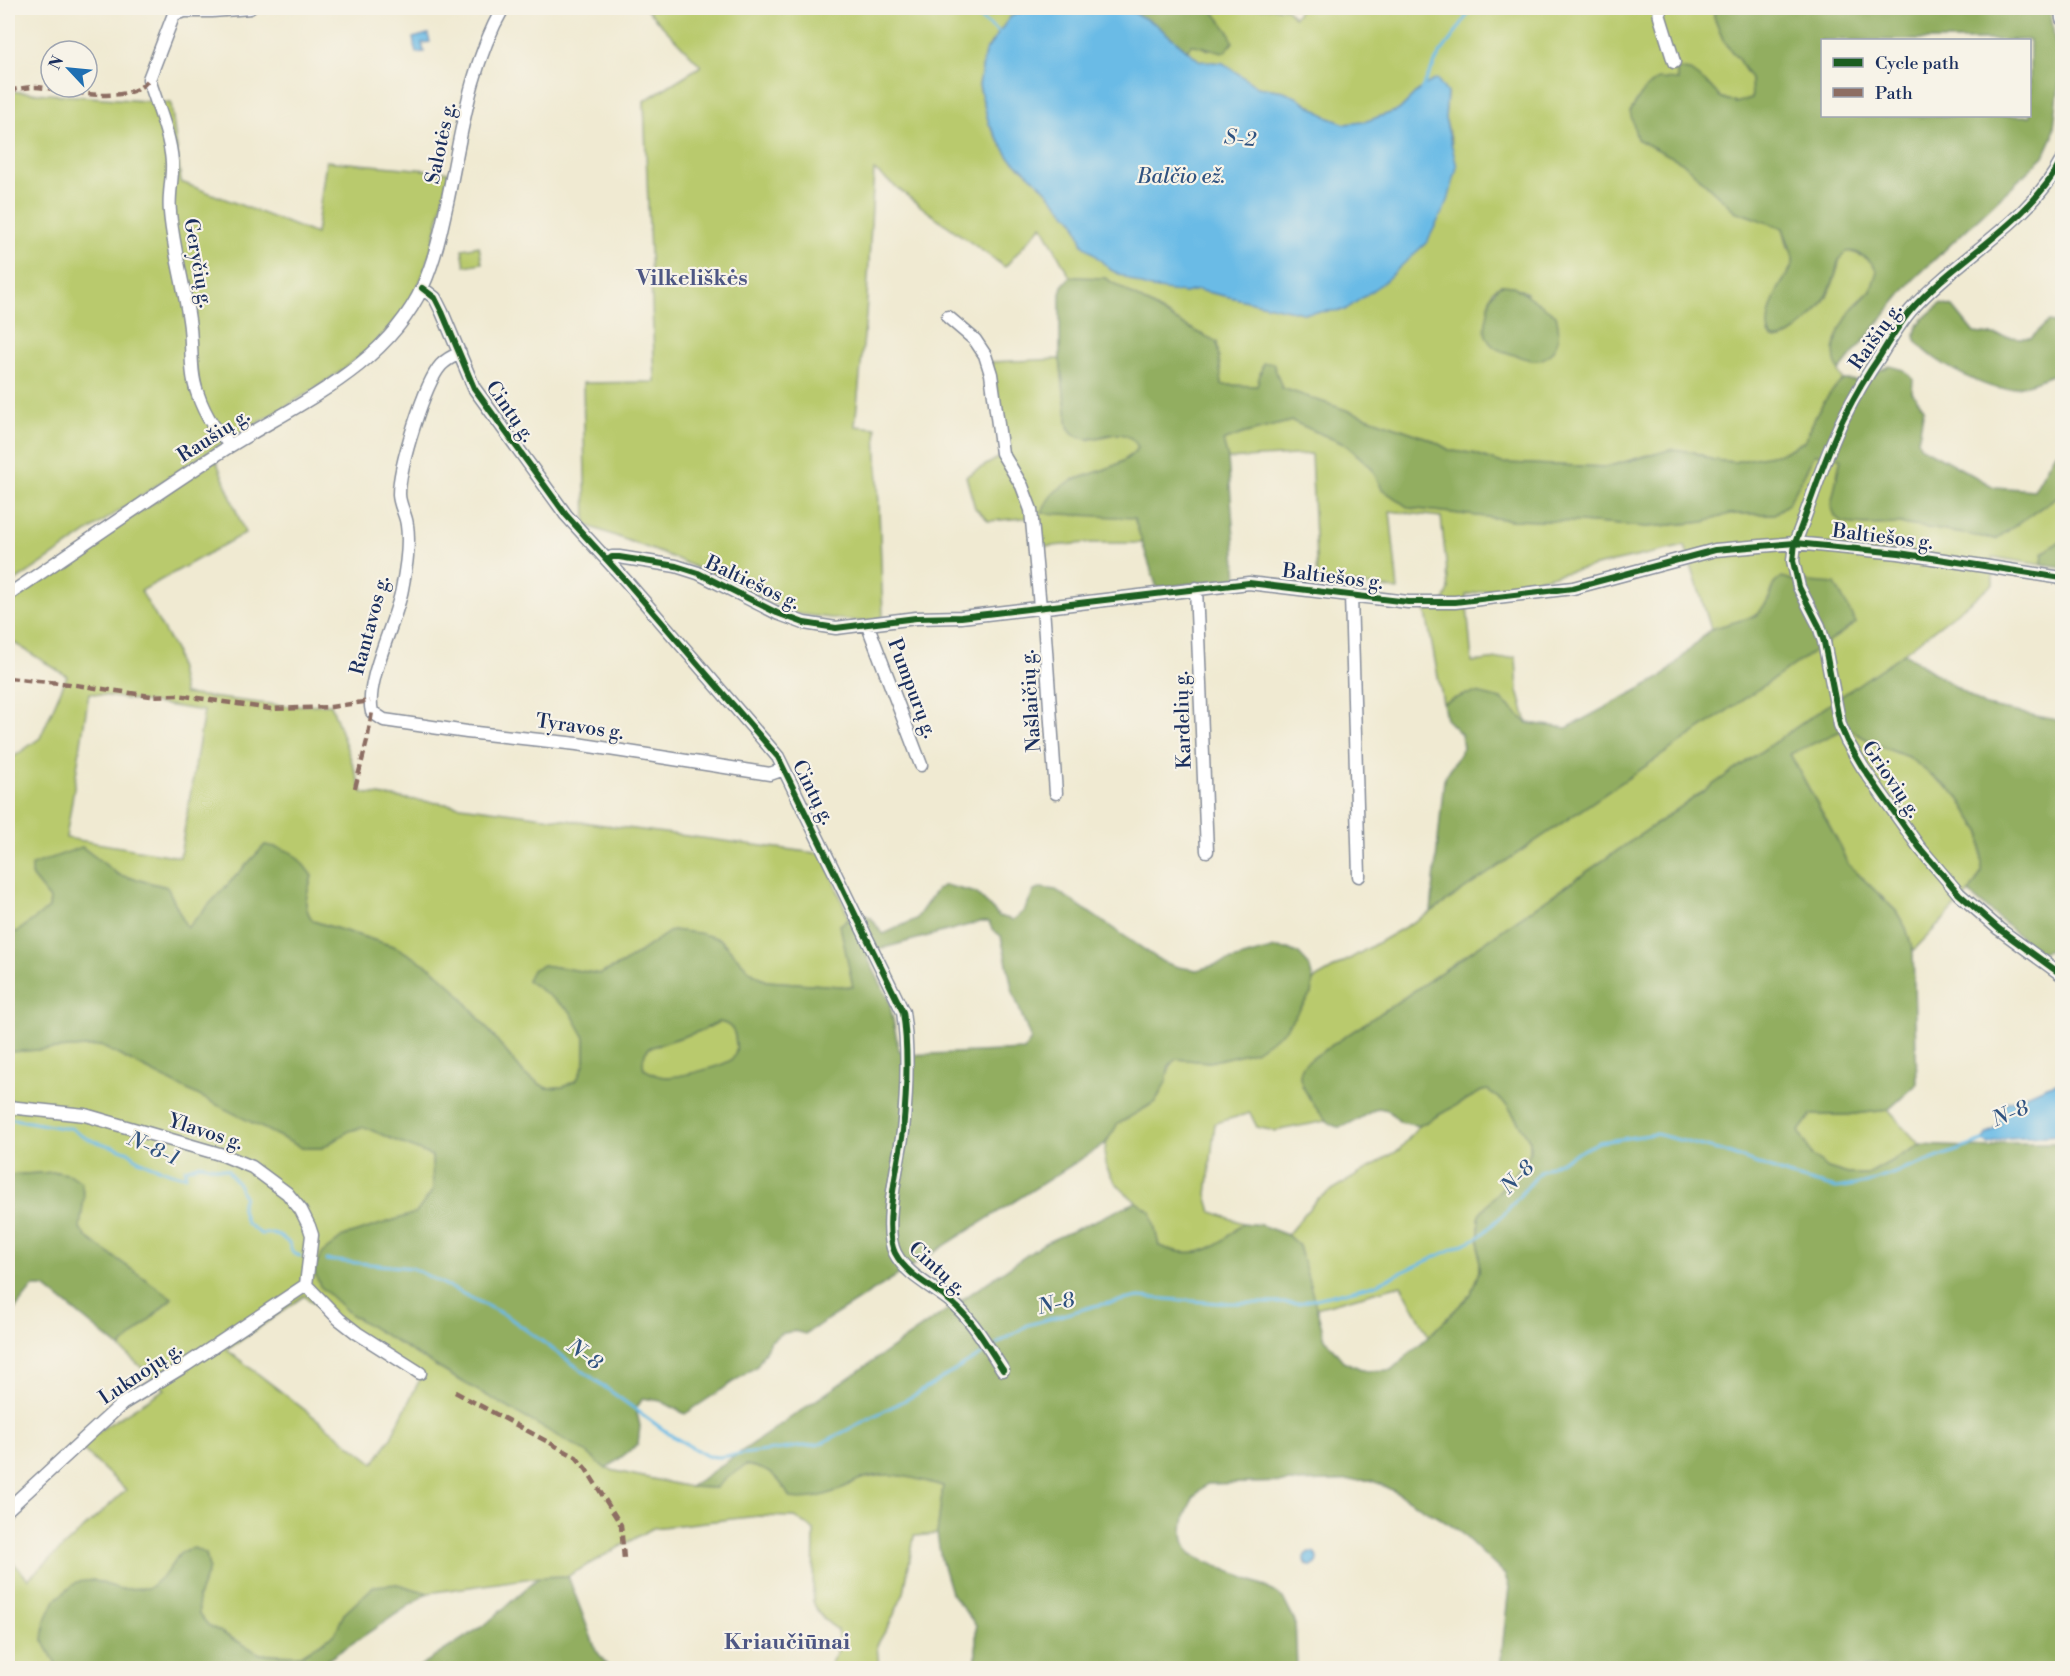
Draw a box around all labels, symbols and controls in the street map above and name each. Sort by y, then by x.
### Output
north arrow [39,39,99,99]
legend [1821,39,2031,117]
text: N [45,52,68,73]
text: Cycle path [1875,52,1959,75]
text: Path [1875,82,1913,105]
street label: Salotės g. [421,100,462,187]
water label: S-2 [1223,125,1258,153]
water label: Balčio ež. [1136,164,1225,190]
street label: Geryčių g. [177,217,218,310]
district label: Vilkeliškės [635,265,748,292]
street label: Raišių g. [1844,298,1908,375]
street label: Cintų g. [480,376,540,447]
street label: Raušių g. [173,404,255,469]
street label: Baltiešos g. [1830,519,1935,556]
street label: Baltiešos g. [700,550,804,616]
street label: Baltiešos g. [1280,559,1385,596]
street label: Rantavos g. [345,573,396,678]
street label: Pumpurų g. [881,635,942,742]
street label: Našlaičių g. [1015,649,1048,753]
street label: Kardelių g. [1169,670,1198,769]
street label: Tyravos g. [534,709,626,746]
street label: Griovių g. [1856,736,1926,823]
street label: Cintų g. [786,756,840,829]
water label: N-8 [1987,1095,2033,1134]
street label: Ylavos g. [164,1108,246,1156]
water label: N-8-1 [122,1126,183,1172]
water label: N-8 [1495,1155,1540,1201]
street label: Cintų g. [903,1237,971,1302]
water label: N-8 [1034,1287,1078,1321]
water label: N-8 [561,1333,607,1376]
street label: Luknojų g. [94,1337,187,1411]
district label: Kriaučiūnai [724,1629,850,1656]

